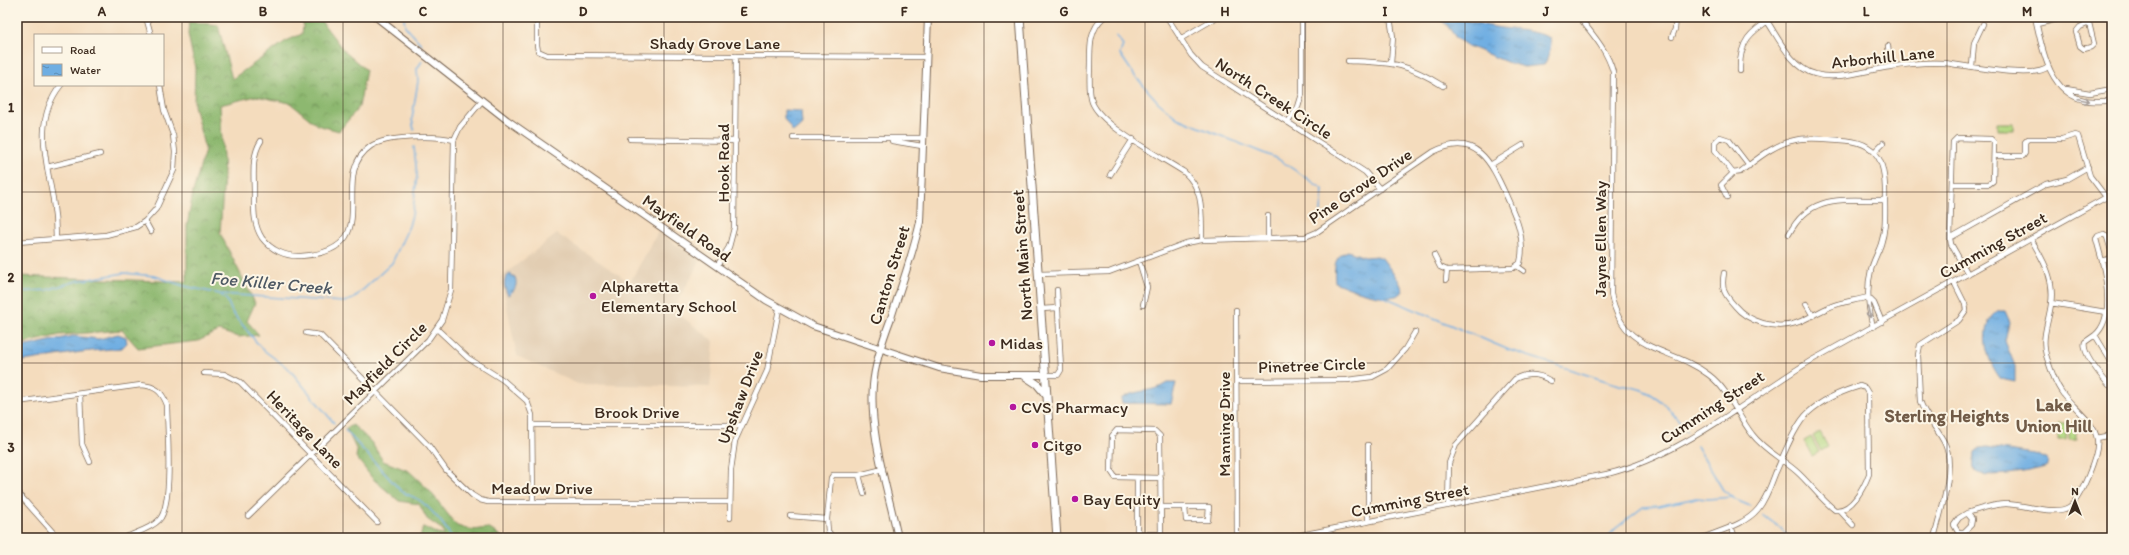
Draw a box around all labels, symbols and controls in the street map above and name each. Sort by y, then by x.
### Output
text: A [97,4,107,19]
text: B [259,4,268,19]
text: C [419,4,428,19]
text: D [579,4,588,19]
text: E [740,4,748,19]
text: F [901,4,908,19]
text: G [1060,4,1069,19]
text: H [1221,4,1230,19]
text: I [1383,4,1388,19]
text: J [1542,4,1550,19]
text: K [1702,4,1711,19]
text: L [1863,4,1870,19]
text: M [2022,4,2032,19]
street label: Shady Grove Lane [650,33,780,53]
legend [34,34,164,86]
street label: Arborhill Lane [1830,42,1936,72]
text: Road [70,43,96,57]
street label: North Creek Circle [1212,53,1336,143]
text: Water [70,63,101,77]
one-way arrow [2077,96,2090,104]
text: 1 [8,100,14,115]
street label: Hook Road [713,124,733,202]
street label: Pine Grove Drive [1304,144,1416,228]
street label: Jayne Ellen Way [1590,181,1610,297]
street label: North Main Street [1007,189,1037,321]
street label: Mayfield Road [639,190,736,266]
street label: Cumming Street [1936,207,2050,283]
street label: Canton Street [864,223,914,327]
water label: Foe Killer Creek [210,267,334,299]
text: 2 [8,270,15,285]
place label: Alpharetta Elementary School [601,276,737,316]
marker: Alpharetta Elementary School [588,291,598,301]
one-way arrow [1866,305,1874,318]
street label: Mayfield Circle [339,317,431,409]
place label: Midas [1000,333,1043,353]
marker: Midas [987,338,997,348]
street label: Upshaw Drive [713,347,767,447]
street label: Pinetree Circle [1258,353,1366,377]
street label: Cumming Street [1656,366,1768,448]
street label: Manning Drive [1214,371,1234,477]
street label: Heritage Lane [263,386,347,472]
district label: Lake Union Hill [2016,394,2093,437]
place label: CVS Pharmacy [1021,397,1128,417]
street label: Brook Drive [594,402,680,422]
marker: CVS Pharmacy [1008,402,1018,412]
district label: Sterling Heights [1885,405,2009,427]
place label: Citgo [1043,435,1082,455]
text: 3 [7,440,15,455]
marker: Citgo [1030,440,1040,450]
street label: Meadow Drive [491,478,593,498]
street label: Cumming Street [1349,479,1471,521]
north arrow [2055,481,2095,521]
text: N [2071,485,2079,498]
place label: Bay Equity [1083,489,1161,509]
marker: Bay Equity [1070,494,1080,504]

